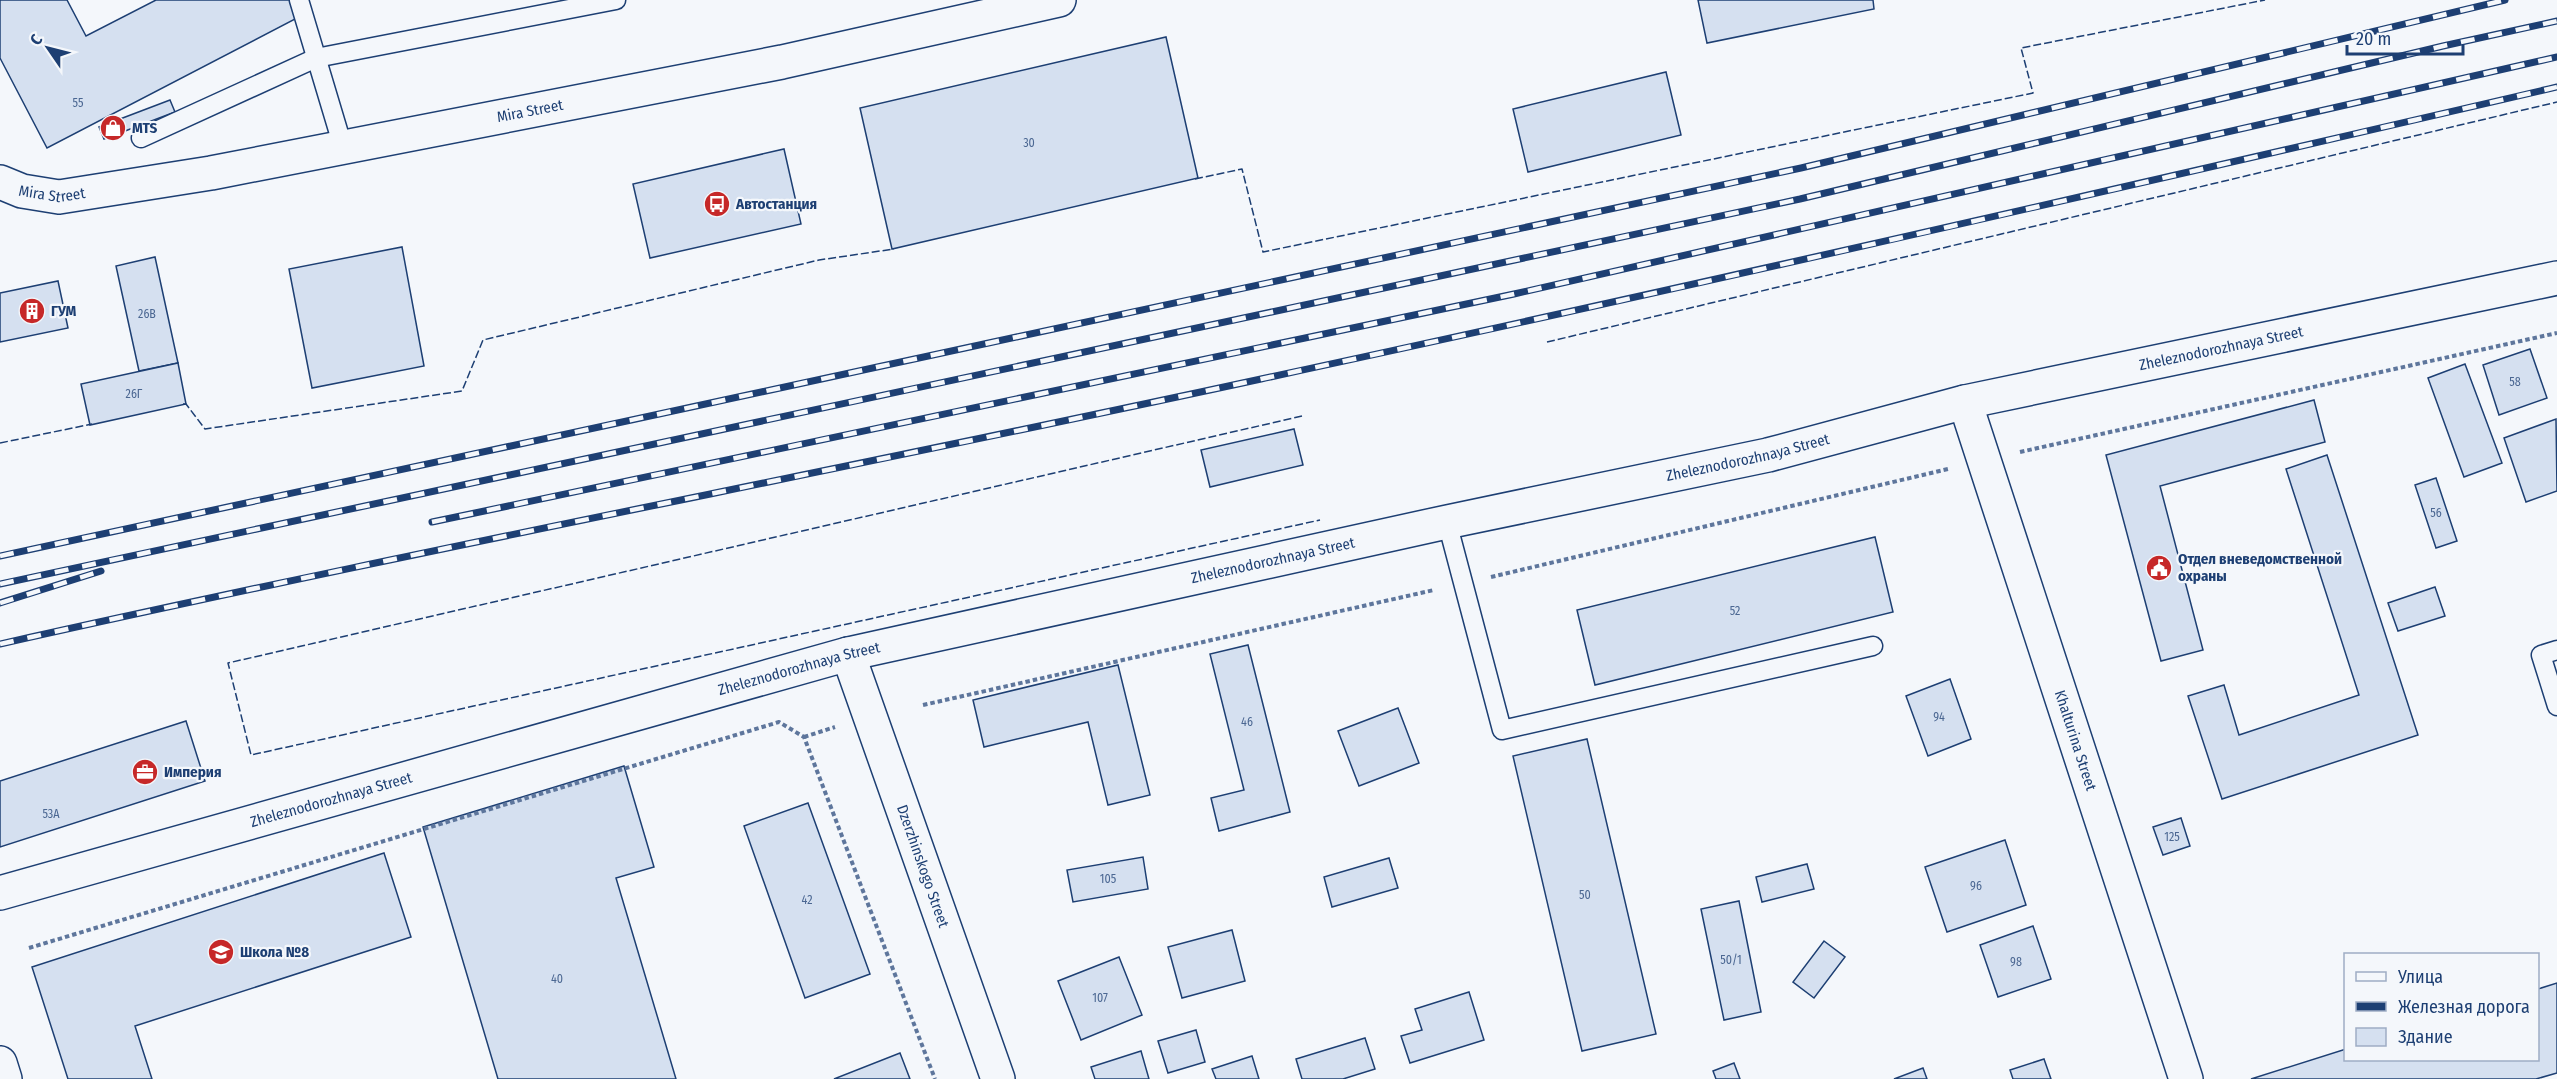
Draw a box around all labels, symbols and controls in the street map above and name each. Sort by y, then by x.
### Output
north arrow [18,18,78,78]
scale bar [2347,18,2462,56]
text: 20 m [2356,28,2391,50]
text: С [26,30,47,49]
house number: 55 [73,96,84,110]
street label: Mira Street [495,96,565,126]
shop icon: MTS [98,113,128,143]
place label: MTS [132,119,158,137]
house number: 30 [1023,136,1035,150]
street label: Mira Street [17,182,86,206]
bus stop icon: Автостанция [702,189,732,219]
place label: Автостанция [735,195,817,213]
building icon: ГУМ [17,296,47,326]
place label: ГУМ [51,302,77,320]
house number: 26В [138,307,156,321]
street label: Zheleznodorozhnaya Street [2137,322,2305,374]
house number: 58 [2509,375,2521,389]
house number: 26Г [126,387,143,401]
street label: Zheleznodorozhnaya Street [1664,430,1831,485]
house number: 56 [2430,506,2442,520]
street label: Zheleznodorozhnaya Street [1189,534,1356,587]
place label: Отдел вневедомственной охраны [2178,550,2342,585]
public building icon: Отдел вневедомственной охраны [2144,553,2174,583]
house number: 52 [1730,604,1740,618]
street label: Zheleznodorozhnaya Street [716,638,882,699]
street label: Khalturina Street [2051,688,2100,793]
house number: 94 [1933,710,1945,724]
house number: 46 [1241,715,1253,729]
office icon: Империя [130,757,160,787]
place label: Империя [164,763,221,781]
street label: Zheleznodorozhnaya Street [248,768,414,831]
street label: Dzerzhinskogo Street [893,802,953,930]
house number: 53А [42,807,60,821]
house number: 125 [2164,830,2180,844]
house number: 105 [1100,872,1117,886]
house number: 96 [1970,879,1982,893]
house number: 50 [1579,888,1591,902]
house number: 42 [802,893,812,907]
school or university icon: Школа №8 [206,937,236,967]
place label: Школа №8 [240,943,309,961]
house number: 50/1 [1720,953,1742,967]
legend [2344,953,2539,1061]
house number: 98 [2010,955,2022,969]
text: Улица [2397,966,2443,988]
house number: 40 [551,972,563,986]
house number: 107 [1092,991,1108,1005]
text: Железная дорога [2398,996,2530,1018]
text: Здание [2398,1026,2453,1048]

